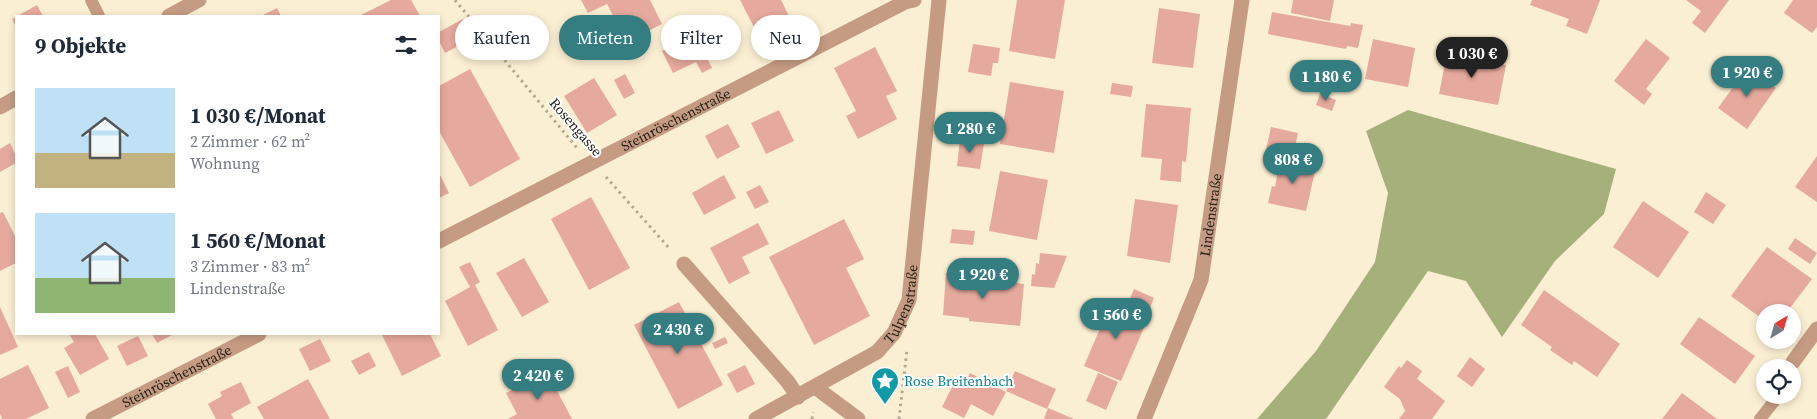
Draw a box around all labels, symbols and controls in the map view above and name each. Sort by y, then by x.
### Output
chip: Kaufen [455,15,549,60]
chip: Mieten [559,15,651,60]
chip: Filter [661,15,741,60]
chip: Neu [751,15,820,60]
text: 9 Objekte [35,31,126,60]
icon: filters [392,31,420,59]
pin: 1 030 € [1426,36,1518,79]
text: 1 030 € [1447,42,1497,64]
pin: 1 920 € [1701,56,1793,98]
pin: 1 180 € [1280,59,1372,102]
text: 1 920 € [1722,61,1772,83]
text: 1 180 € [1301,65,1351,87]
street label: Steinröschenstraße [617,83,734,156]
street label: Rosengasse [545,93,607,161]
text: 1 030 €/Monat [190,101,326,130]
icon: home [75,108,135,168]
pin: 1 280 € [924,112,1016,154]
text: 1 280 € [945,117,995,139]
text: 2 Zimmer · 62 m² [190,130,310,152]
pin: 808 € [1258,142,1328,185]
text: 808 € [1274,148,1312,170]
text: Wohnung [190,152,259,174]
street label: Lindenstraße [1195,172,1226,258]
text: 1 560 €/Monat [190,226,326,255]
icon: home [75,233,135,293]
text: 3 Zimmer · 83 m² [190,255,310,277]
pin: 1 920 € [937,258,1029,300]
text: 1 920 € [958,263,1008,285]
street label: Tulpenstraße [879,264,922,348]
text: Lindenstraße [190,277,285,299]
pin: 1 560 € [1070,298,1162,340]
text: 1 560 € [1091,303,1141,325]
north arrow [1756,304,1801,349]
map controls [1756,304,1801,404]
pin: 2 430 € [632,312,724,355]
text: 2 430 € [653,318,703,340]
street label: Steinröschenstraße [118,340,235,413]
pin: 2 420 € [492,358,584,401]
button: locate [1756,359,1801,404]
text: 2 420 € [513,364,563,386]
place icon: Rose Breitenbach [870,366,900,405]
place label: Rose Breitenbach [904,371,1014,391]

